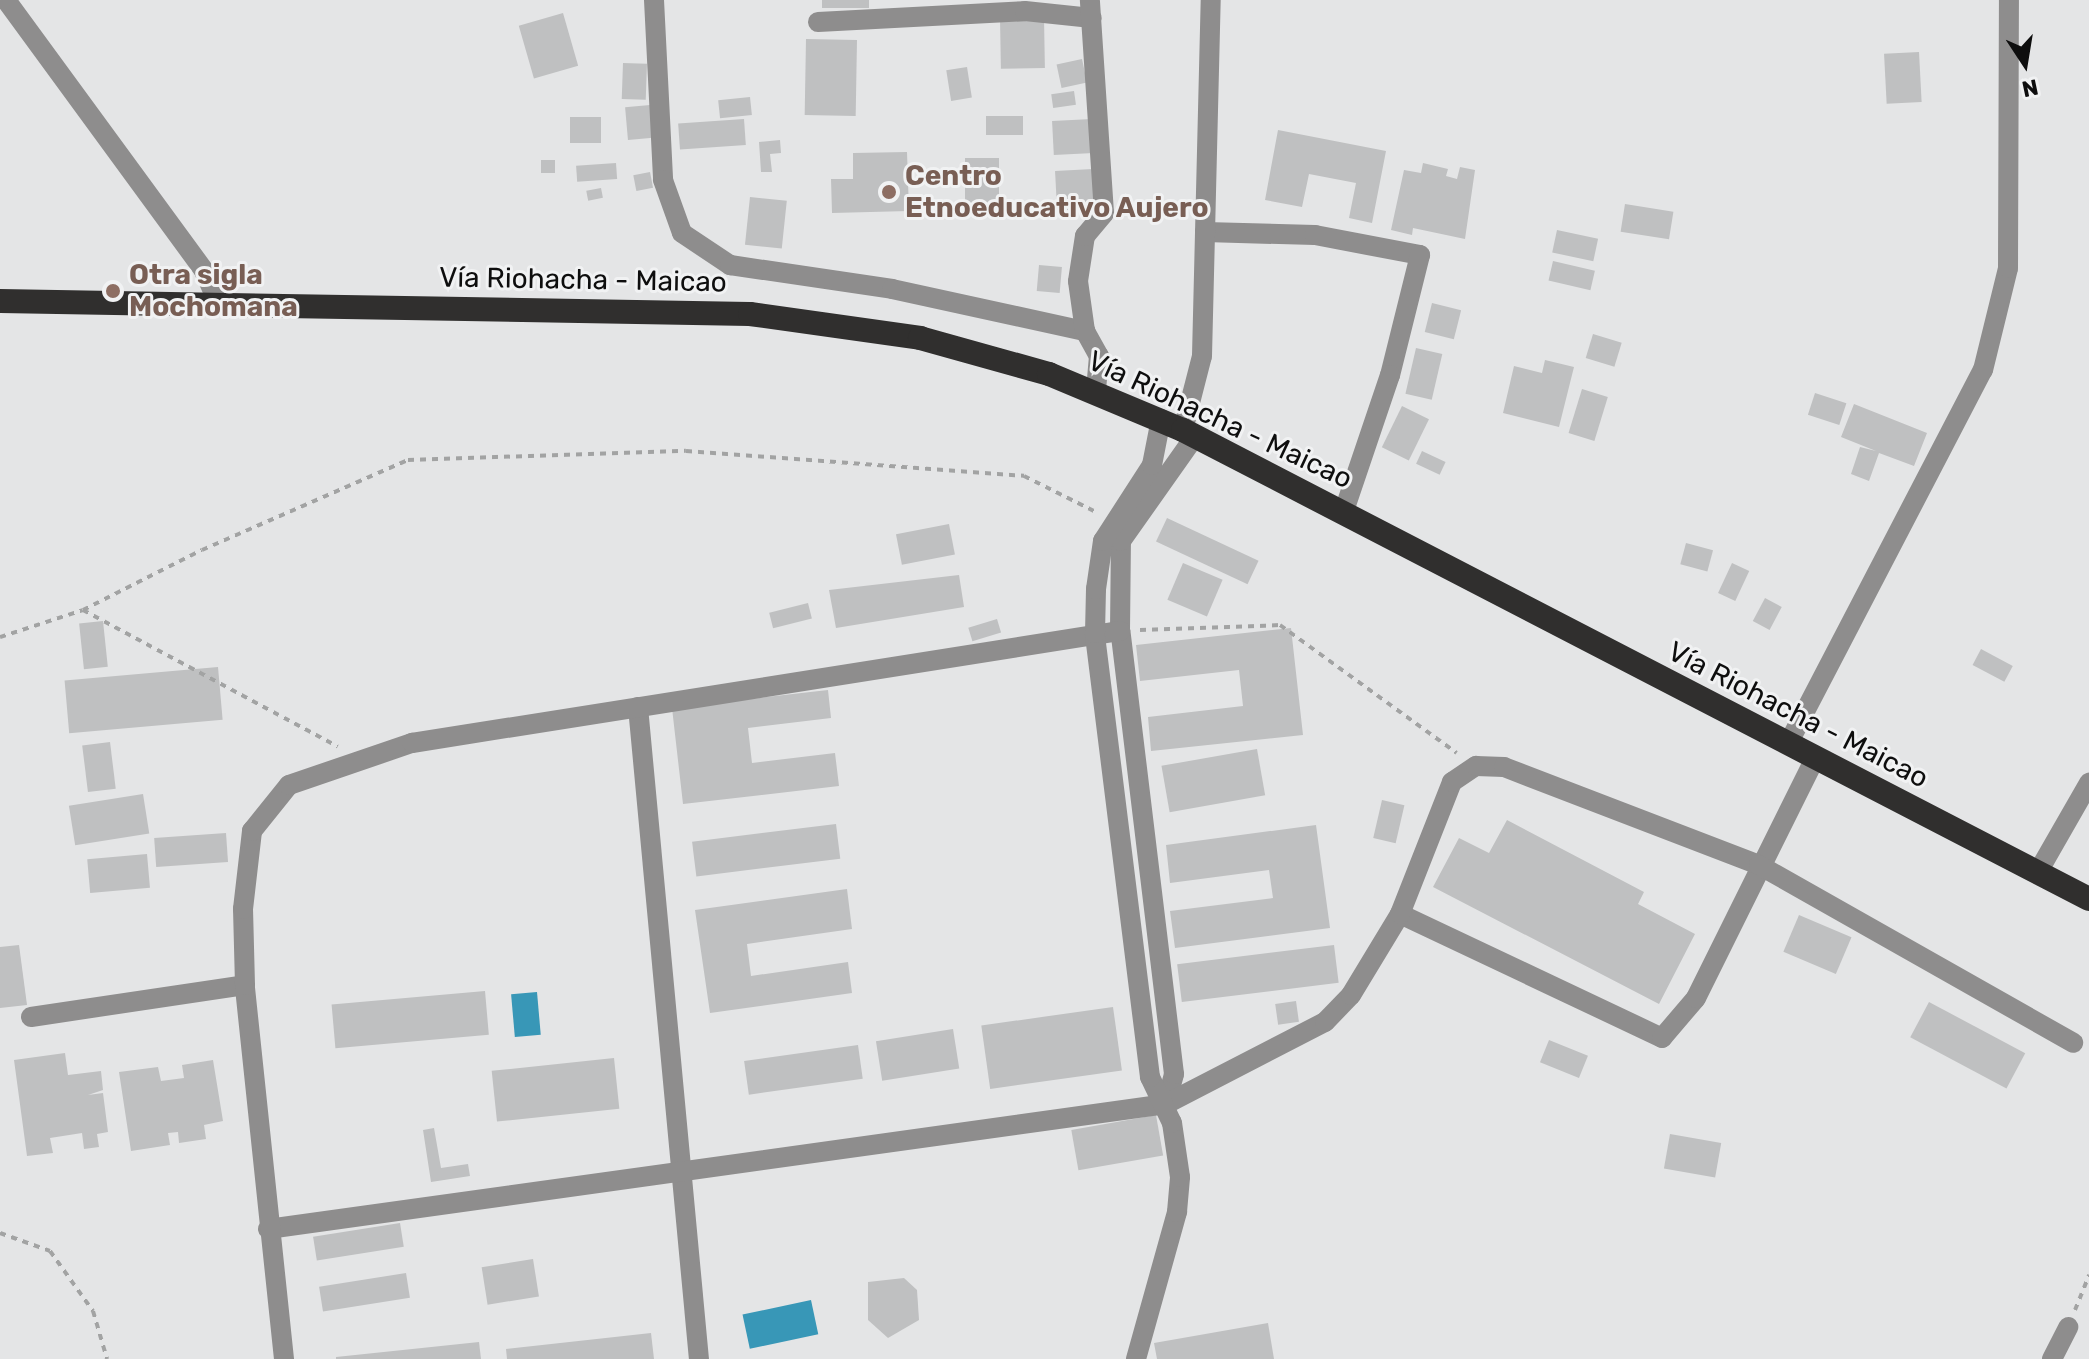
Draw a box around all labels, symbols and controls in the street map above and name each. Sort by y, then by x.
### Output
north arrow [1985,24,2065,104]
text: N [2020,73,2041,103]
place label: Centro Etnoeducativo Aujero [905,159,1209,225]
marker: Centro Etnoeducativo Aujero [880,183,898,201]
place label: Otra sigla Mochomana [129,258,298,324]
street label: Vía Riohacha - Maicao [439,261,727,299]
marker: Otra sigla Mochomana [104,282,122,300]
street label: Vía Riohacha - Maicao [1083,344,1357,496]
street label: Vía Riohacha - Maicao [1662,635,1934,795]

